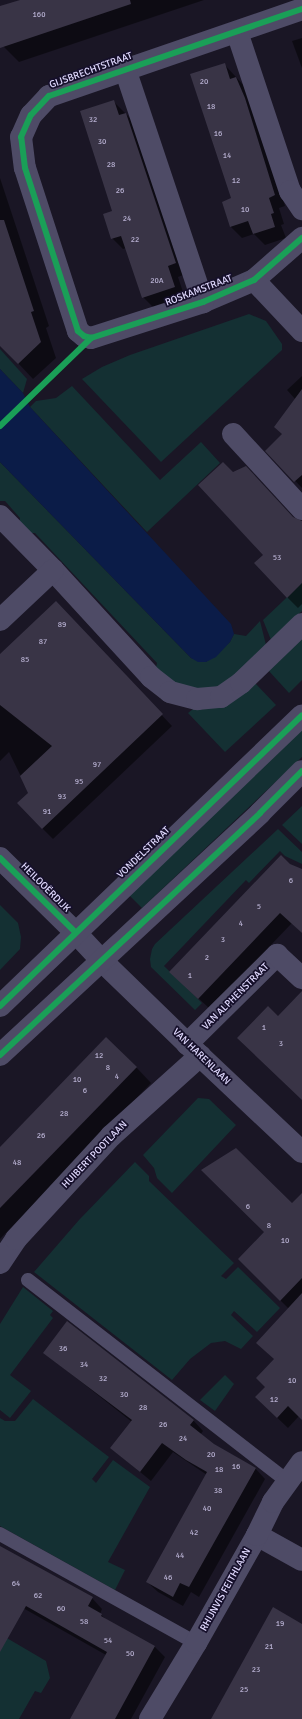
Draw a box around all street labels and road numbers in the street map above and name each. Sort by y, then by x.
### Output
street label: GIJSBRECHTSTRAAT [48,50,134,92]
street label: ROSKAMSTRAAT [164,273,234,309]
street label: VONDELSTRAAT [115,825,173,881]
street label: HEILOOËRDIJK [18,861,72,915]
street label: VAN ALPHENSTRAAT [200,961,272,1033]
street label: VAN HARENLAAN [170,1026,232,1088]
street label: HUIBERT POOTLAAN [60,1119,130,1191]
street label: RHIJNVIS FEITHLAAN [198,1546,254,1634]

